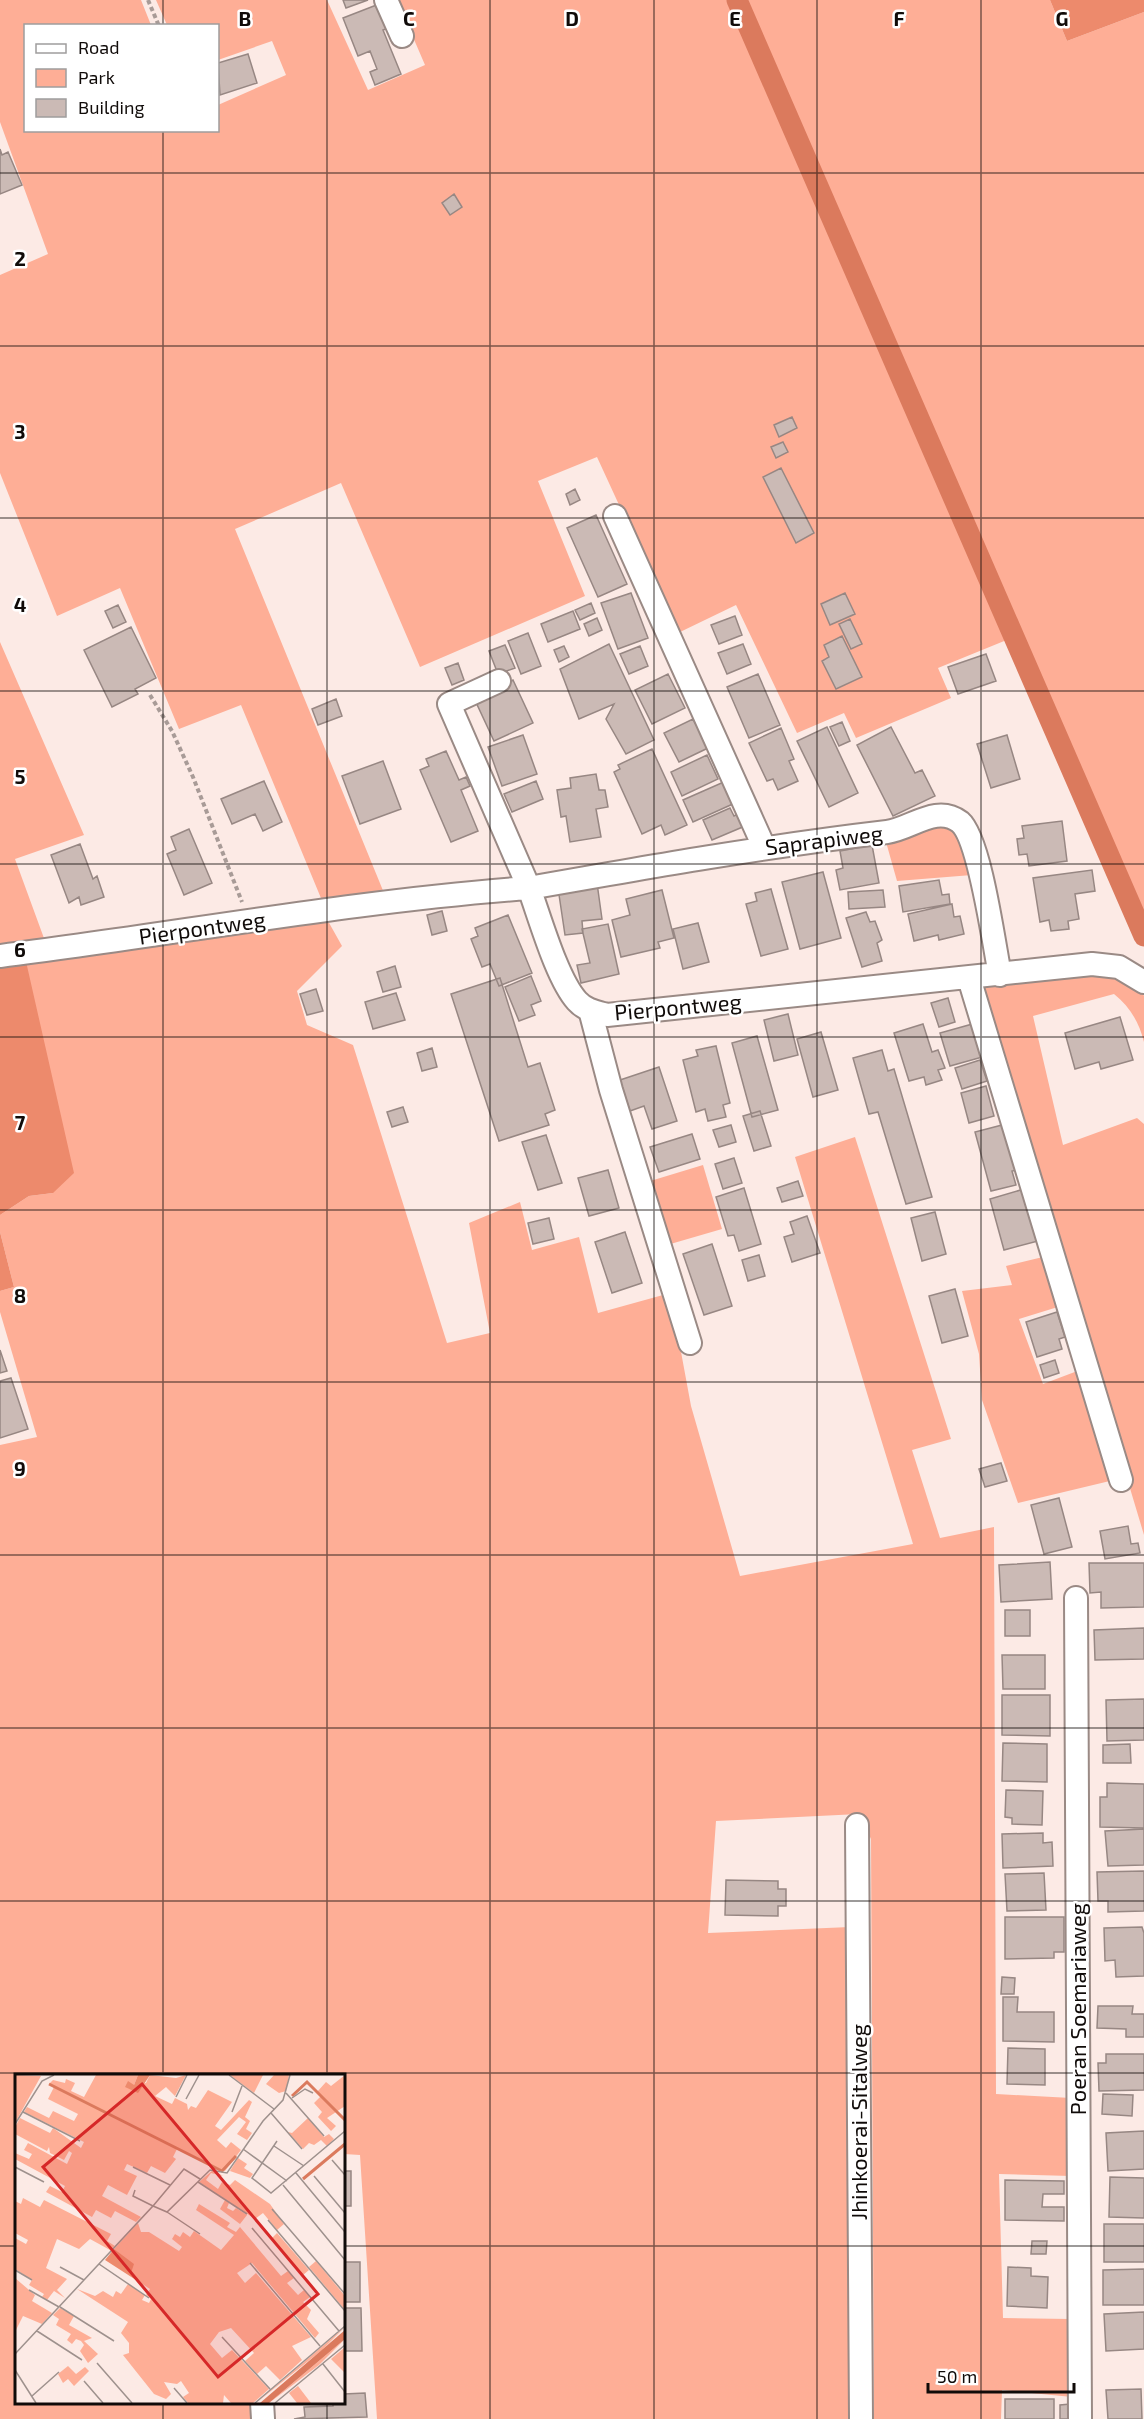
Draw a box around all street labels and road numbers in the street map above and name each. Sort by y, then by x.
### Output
street label: Saprapiweg [764,819,884,859]
street label: Pierpontweg [137,905,267,949]
street label: Pierpontweg [613,987,743,1025]
street label: Poeran Soemariaweg [1064,1903,1090,2115]
street label: Jhinkoerai-Sitalweg [845,2024,871,2220]

